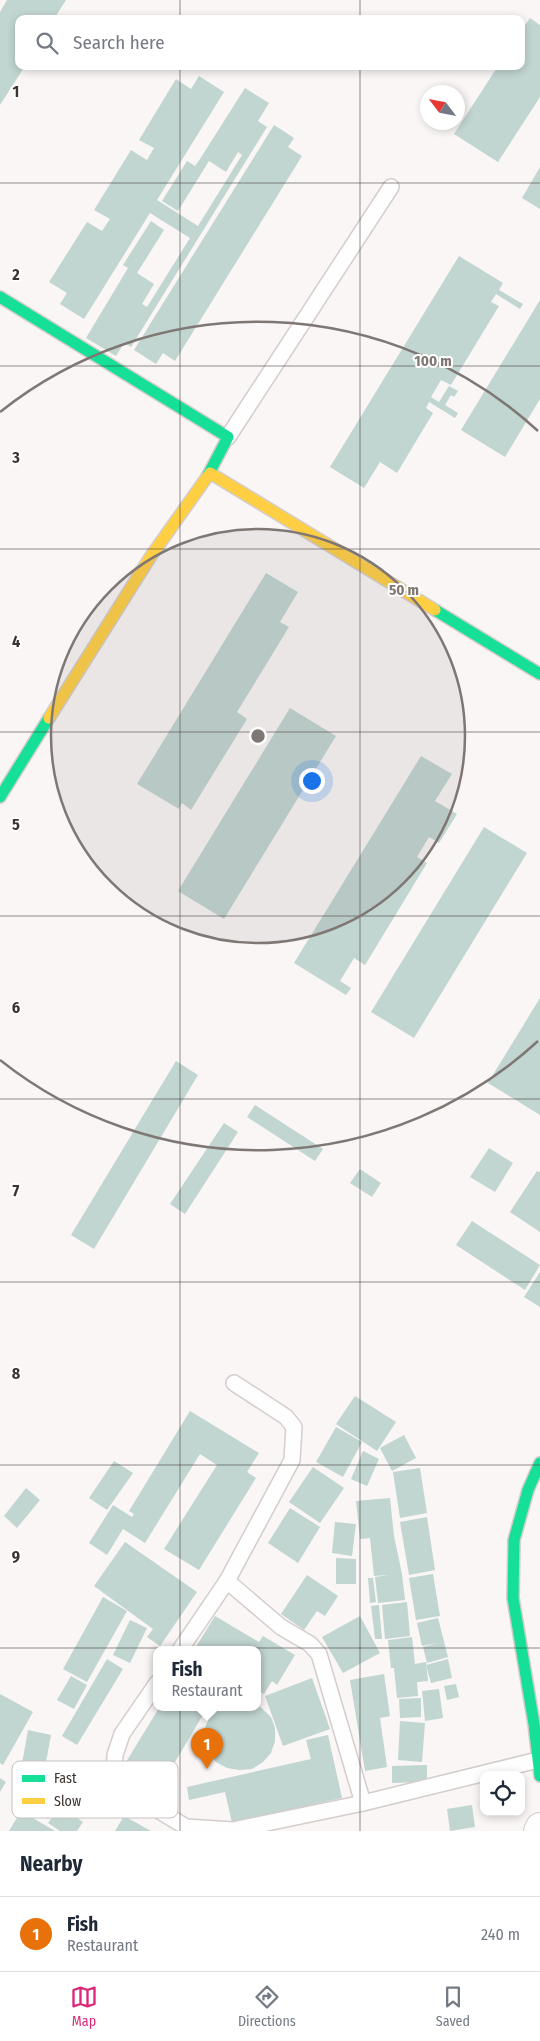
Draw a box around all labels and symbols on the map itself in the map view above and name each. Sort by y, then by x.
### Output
text: 1 [13,82,19,101]
north arrow [420,85,465,130]
text: 2 [11,265,20,284]
text: 100 m [414,352,452,370]
text: 3 [11,448,20,467]
text: 50 m [389,581,419,599]
text: 4 [12,632,20,651]
centre of rings [249,727,267,745]
your location [299,768,325,794]
text: 5 [12,815,20,834]
text: 6 [12,998,20,1017]
text: 7 [13,1181,20,1200]
text: 8 [12,1364,21,1383]
text: 9 [12,1547,20,1566]
pin: 1 [191,1728,223,1769]
legend [12,1761,178,1818]
text: Fast [54,1770,77,1787]
text: Slow [54,1793,81,1810]

